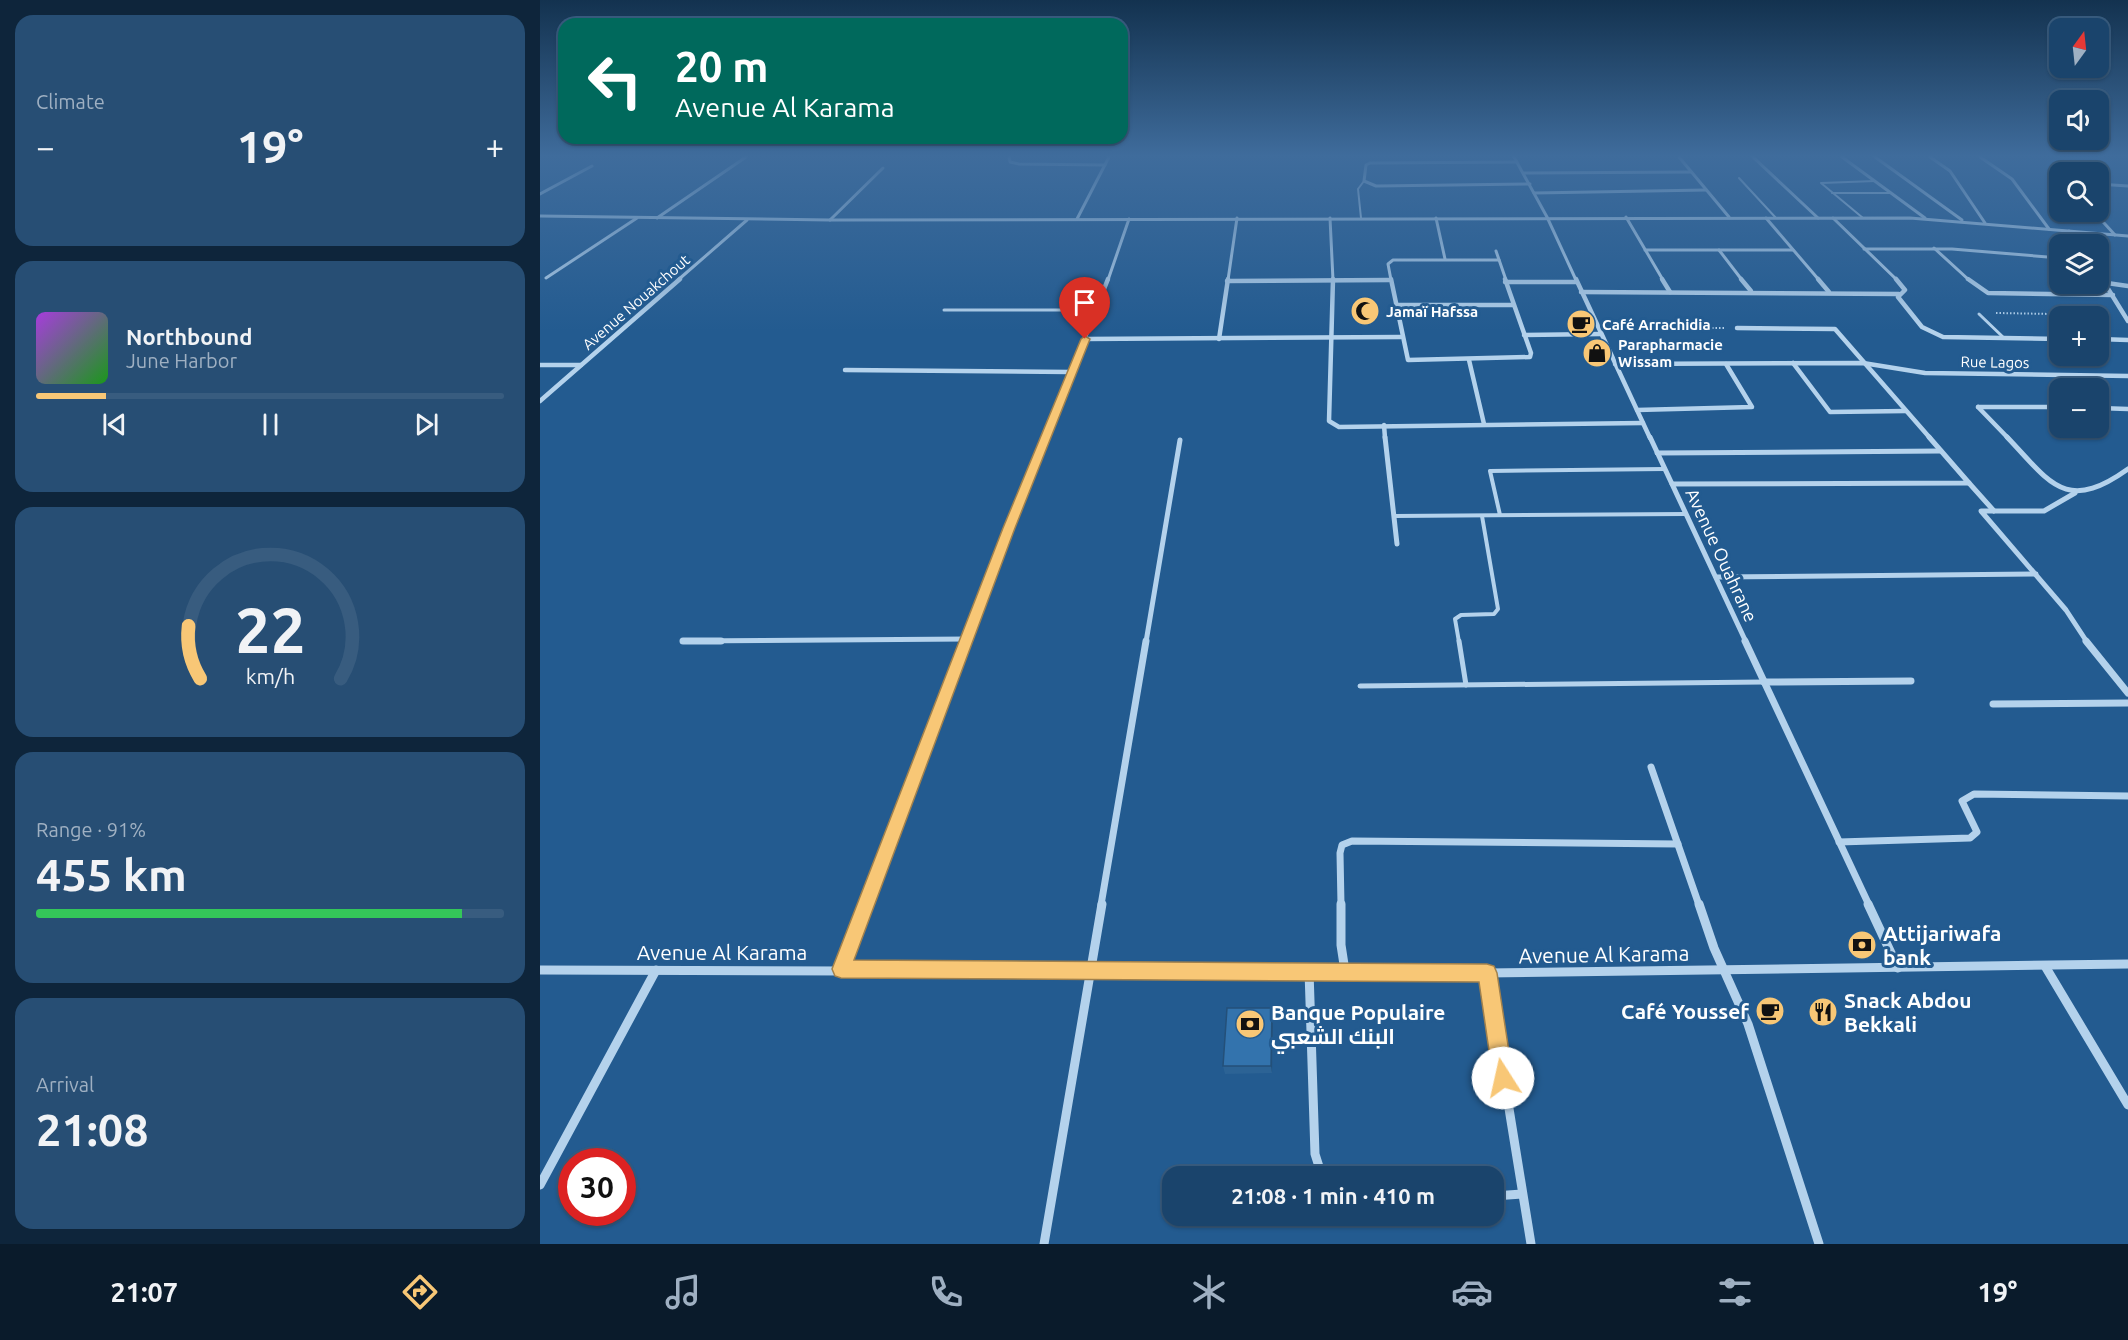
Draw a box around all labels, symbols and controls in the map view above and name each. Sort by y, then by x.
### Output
north arrow [2049,18,2109,78]
map controls [2049,18,2109,438]
icon: left [576,42,654,120]
text: 20 m [675,43,769,90]
text: Climate [36,90,105,113]
button: sound [2049,90,2109,150]
text: Avenue Al Karama [675,92,895,122]
text: 19° [237,121,303,172]
text: − [36,128,55,165]
text: + [485,128,504,165]
button: search [2049,162,2109,222]
button: layers [2049,234,2109,294]
street label: Avenue Nouakchout [579,251,693,353]
pin [1059,277,1110,339]
icon: arrive [1068,286,1101,319]
mosque icon: Jamaï Hafssa [1349,295,1381,327]
place label: Jamaï Hafssa [1386,303,1478,320]
button: + [2049,306,2109,366]
cafe icon: Café Arrachidia [1565,308,1597,340]
place label: Café Arrachidia [1602,316,1711,333]
text: Northbound [126,324,252,349]
place label: Parapharmacie Wissam [1618,336,1723,370]
shop icon: Parapharmacie Wissam [1581,337,1613,369]
text: June Harbor [126,349,237,372]
street label: Rue Lagos [1960,353,2030,371]
button: − [2049,378,2109,438]
icon: previous [98,408,131,441]
icon: pause [254,408,287,441]
icon: next [410,408,443,441]
street label: Avenue Ouahrane [1682,485,1762,625]
text: 22 [235,595,305,665]
text: km/h [245,664,295,688]
text: Range · 91% [36,818,146,841]
text: 455 km [36,849,187,900]
place label: Attijariwafa bank [1883,921,2001,969]
bank icon: Attijariwafa bank [1846,929,1878,961]
street label: Avenue Al Karama [637,940,807,964]
street label: Avenue Al Karama [1518,941,1690,967]
place label: Snack Abdou Bekkali [1844,988,1972,1036]
cafe icon: Café Youssef [1754,995,1786,1027]
restaurant icon: Snack Abdou Bekkali [1807,996,1839,1028]
place label: Café Youssef [1621,999,1749,1023]
place label: Banque Populaire البنك الشعبي [1271,1000,1445,1054]
bank icon: Banque Populaire البنك الشعبي [1234,1008,1266,1040]
position arrow [1471,1046,1535,1110]
text: Arrival [36,1073,94,1096]
text: 21:08 [36,1104,149,1155]
speed limit sign: 30 [558,1148,636,1226]
text: 21:08 · 1 min · 410 m [1231,1183,1435,1208]
icon: directions [399,1271,441,1313]
icon: music [662,1271,704,1313]
icon: phone [925,1271,967,1313]
icon: climate [1188,1271,1230,1313]
icon: car [1451,1271,1493,1313]
icon: filters [1714,1271,1756,1313]
text: 21:07 [111,1277,178,1307]
text: 19° [1977,1277,2017,1307]

